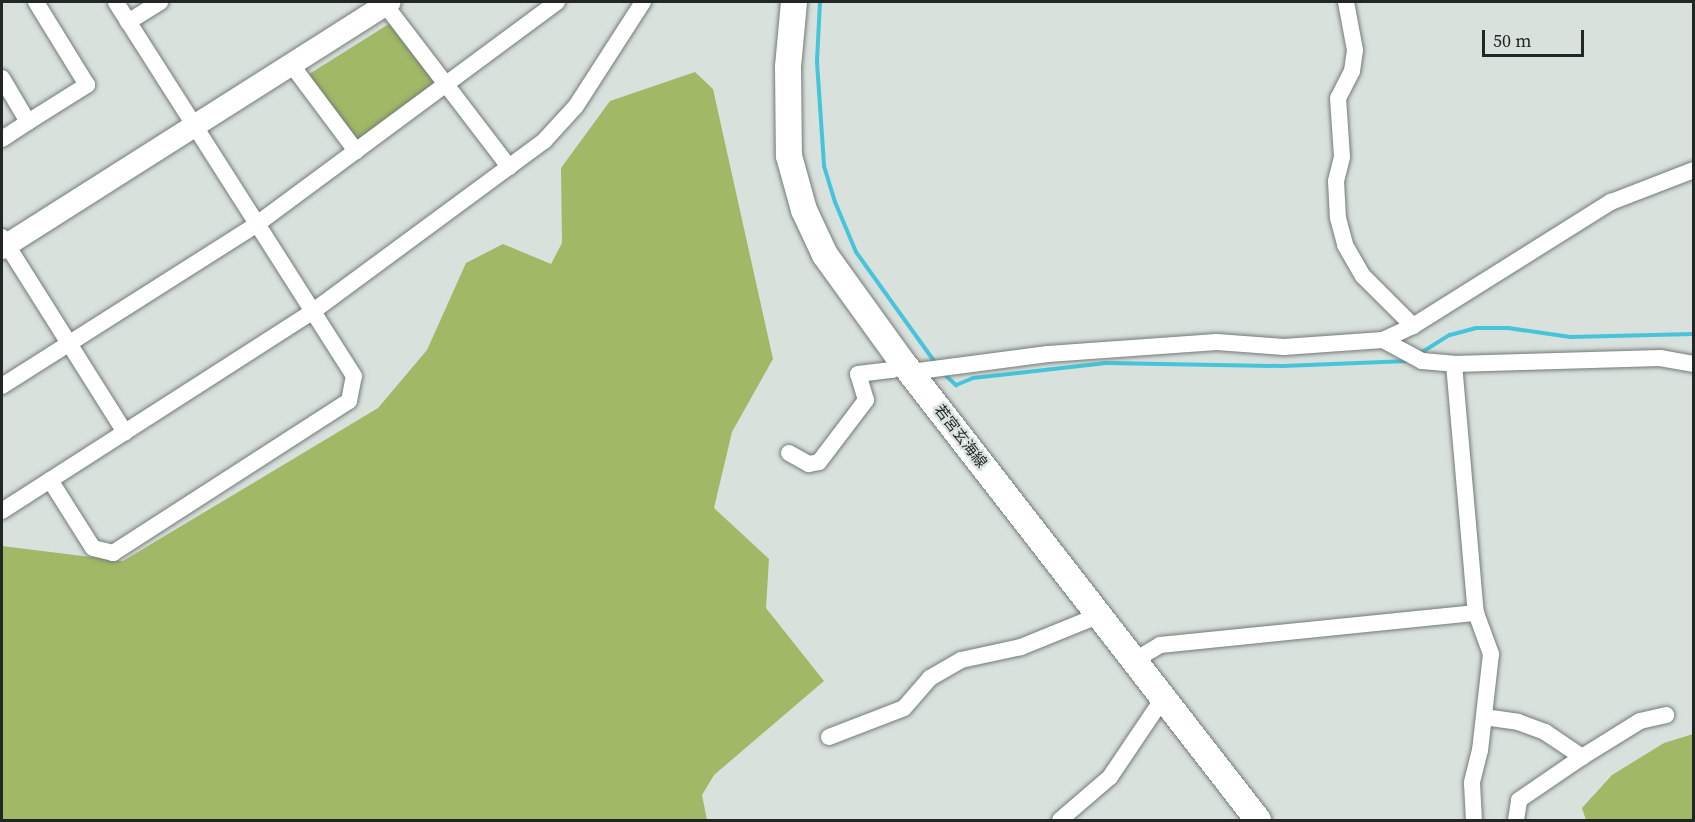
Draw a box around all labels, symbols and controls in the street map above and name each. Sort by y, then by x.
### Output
scale bar [1485,18,1587,56]
text: 50 m [1493,28,1531,53]
street label: 若宮玄海線 [931,401,991,471]

